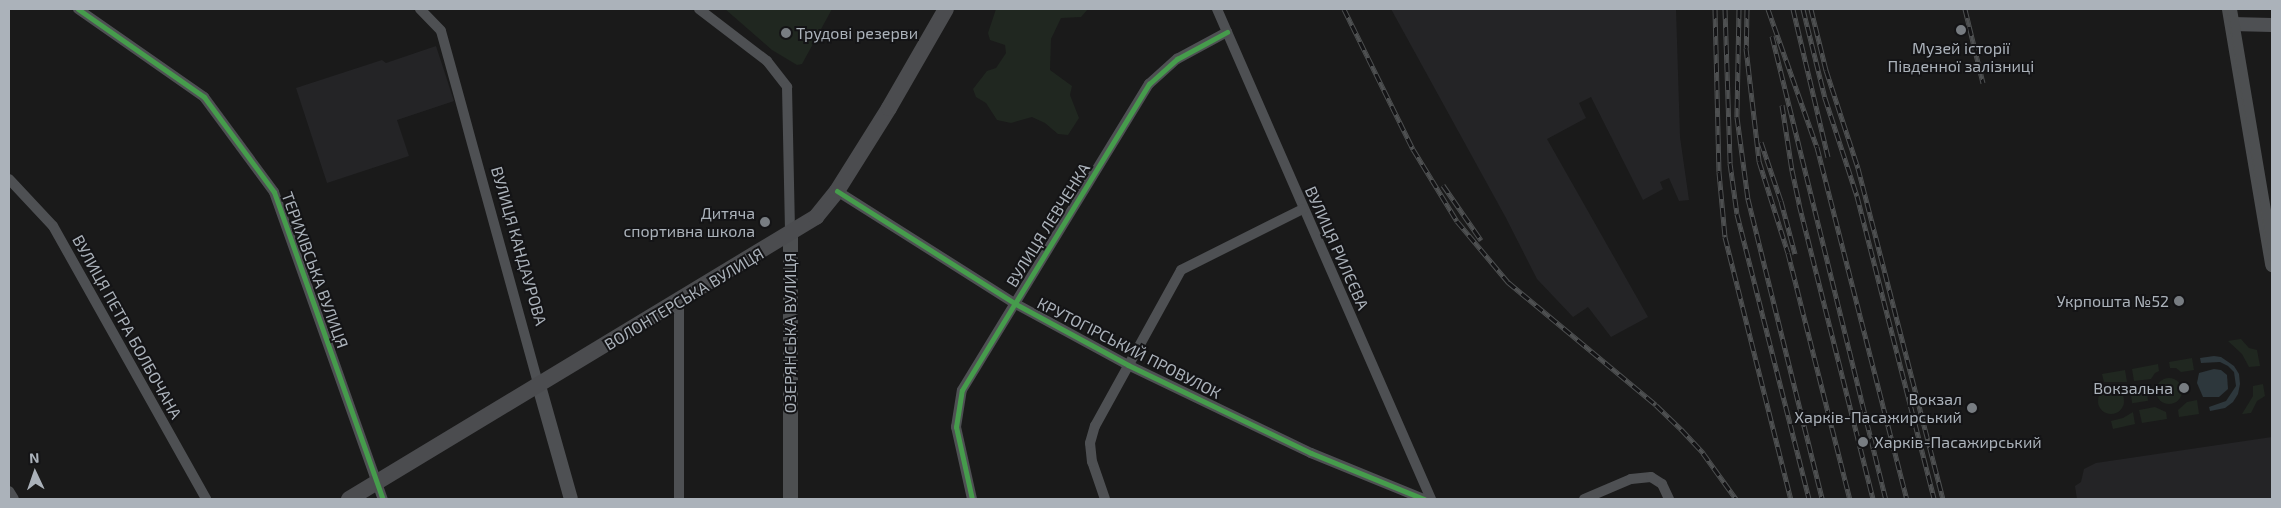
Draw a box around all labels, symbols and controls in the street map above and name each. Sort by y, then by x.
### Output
place label: Трудові резерви [796,23,918,43]
marker: Музей історії Південної залізниці [1955,24,1967,36]
marker: Трудові резерви [780,27,792,39]
place label: Музей історії Південної залізниці [1888,38,2034,76]
street label: ВУЛИЦЯ ЛЕВЧЕНКА [1002,159,1094,291]
street label: ВУЛИЦЯ КАНДАУРОВА [487,164,551,328]
street label: ВУЛИЦЯ РИЛЄЄВА [1301,183,1373,313]
street label: ТЕРИХІВСЬКА ВУЛИЦЯ [278,189,352,351]
place label: Дитяча спортивна школа [623,203,755,241]
marker: Дитяча спортивна школа [759,216,771,228]
street label: ВУЛИЦЯ ПЕТРА БОЛБОЧАНА [68,232,186,422]
street label: ВОЛОНТЕРСЬКА ВУЛИЦЯ [601,244,767,354]
street label: ОЗЕРЯНСЬКА ВУЛИЦЯ [780,253,800,413]
place label: Укрпошта №52 [2056,291,2169,311]
street label: КРУТОГІРСЬКИЙ ПРОВУЛОК [1034,293,1224,403]
marker: Укрпошта №52 [2173,295,2185,307]
place label: Вокзальна [2093,378,2173,398]
marker: Вокзальна [2177,381,2191,395]
place label: Вокзал Харків-Пасажирський [1794,389,1962,427]
marker: Вокзал Харків-Пасажирський [1966,402,1978,414]
place label: Харків-Пасажирський [1874,432,2042,452]
marker: Харків-Пасажирський [1856,435,1870,449]
north arrow [10,448,60,498]
text: N [29,449,40,466]

